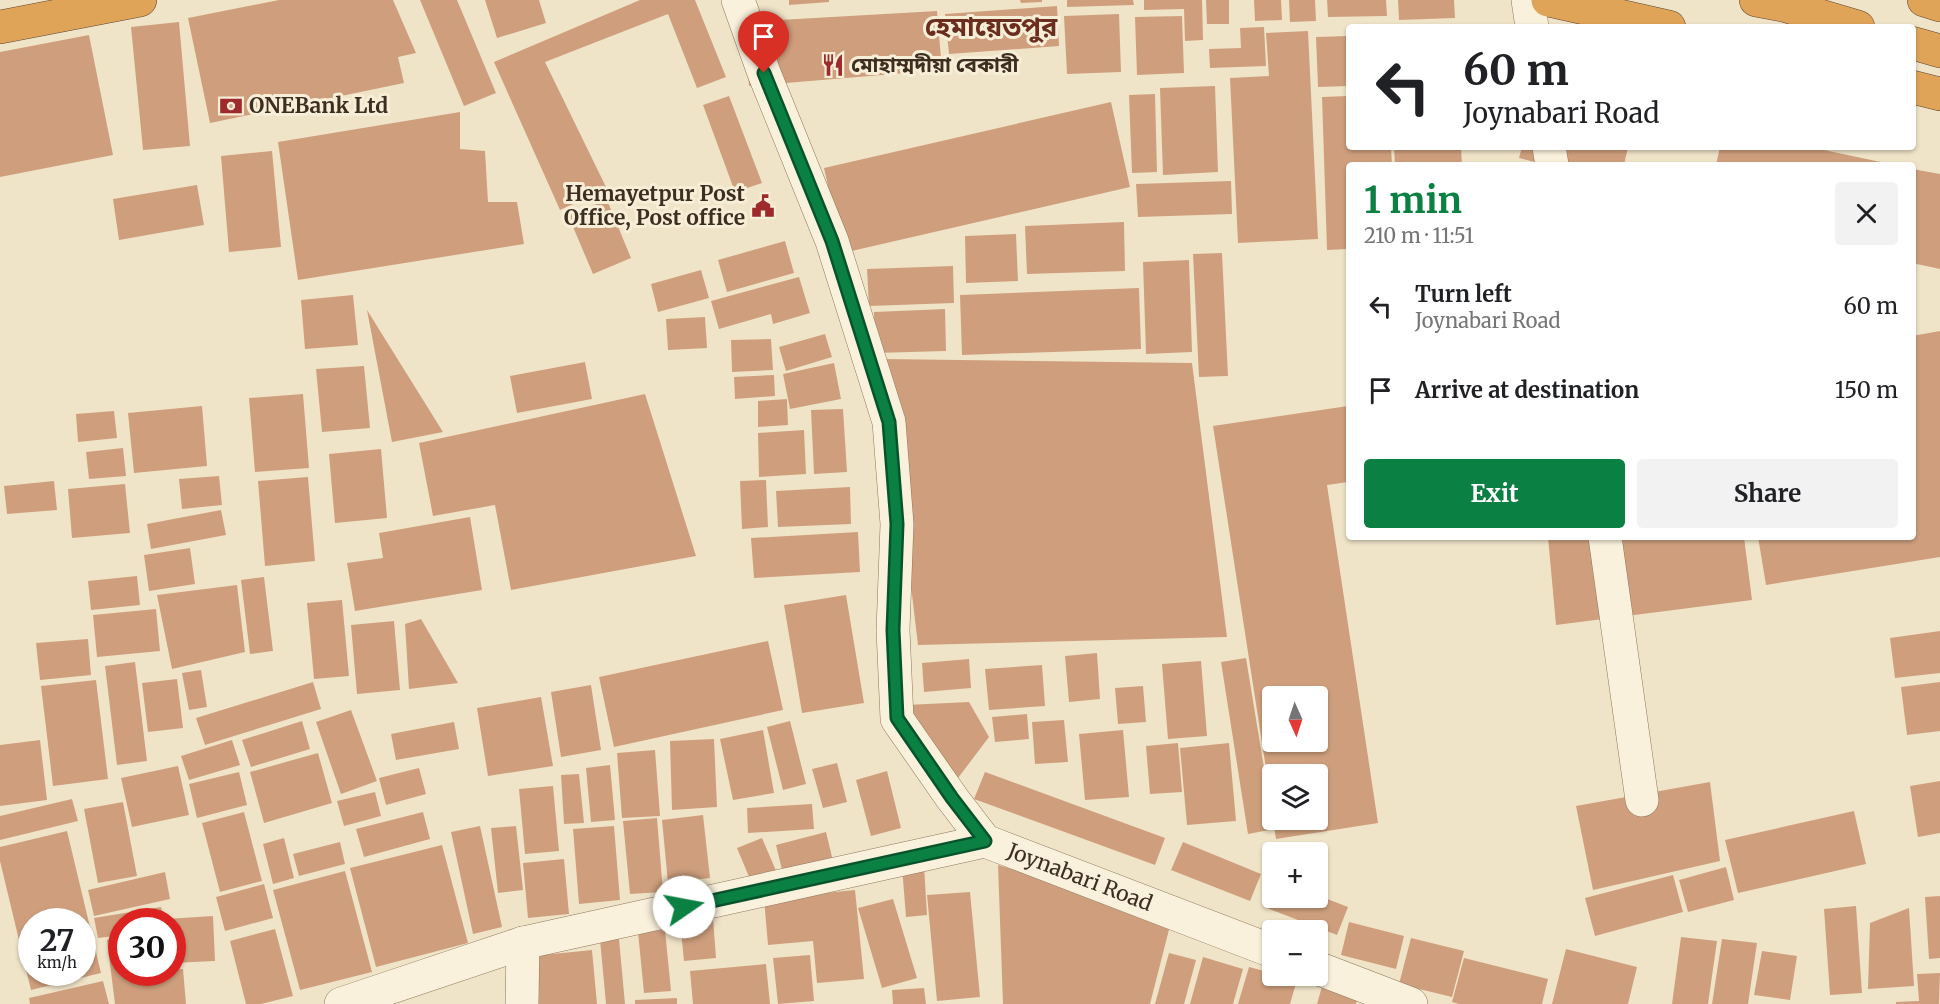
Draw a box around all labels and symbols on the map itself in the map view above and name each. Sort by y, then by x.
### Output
district label: হেমায়েতপুর [925,9,1058,44]
pin [738,11,789,73]
place label: মোহাম্মদীয়া বেকারী [851,51,1020,78]
restaurant icon: মোহাম্মদীয়া বেকারী [820,52,846,78]
place label: ONEBank Ltd [249,92,388,119]
bank icon: ONEBank Ltd [218,93,244,119]
place label: Hemayetpur Post Office, Post office [564,180,746,231]
public building icon: Hemayetpur Post Office, Post office [750,193,776,219]
north arrow [1262,686,1328,752]
street label: Joynabari Road [1003,837,1157,917]
position arrow [652,875,716,939]
speed limit sign: 30 [108,908,186,986]

